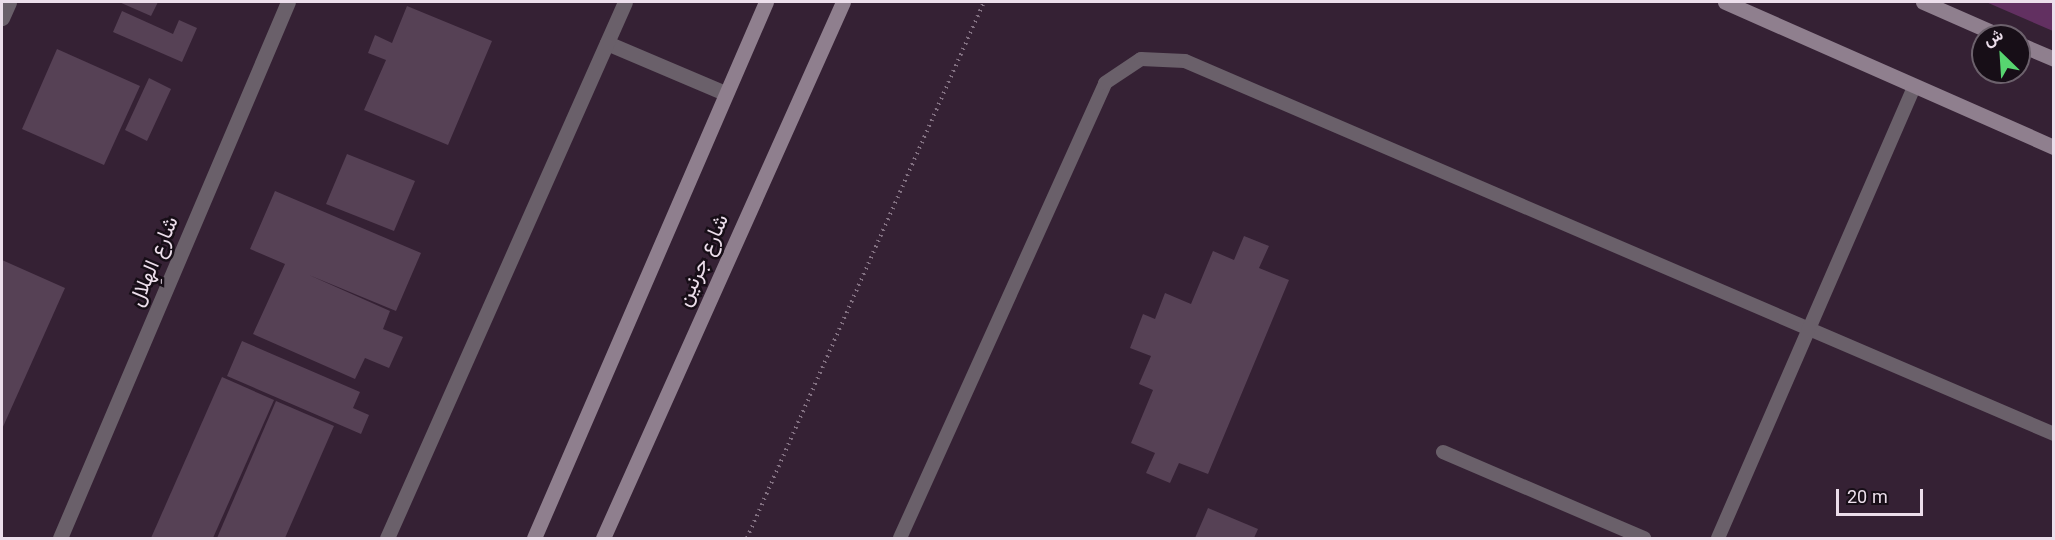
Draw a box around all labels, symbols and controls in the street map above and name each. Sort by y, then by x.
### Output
north arrow [1971,24,2031,84]
text: ش [1980,24,2008,54]
street label: شارع جرنين [673,211,735,311]
street label: شارع الهِلال [125,213,185,311]
scale bar [1839,477,1926,515]
text: 20 m [1847,485,1888,513]

